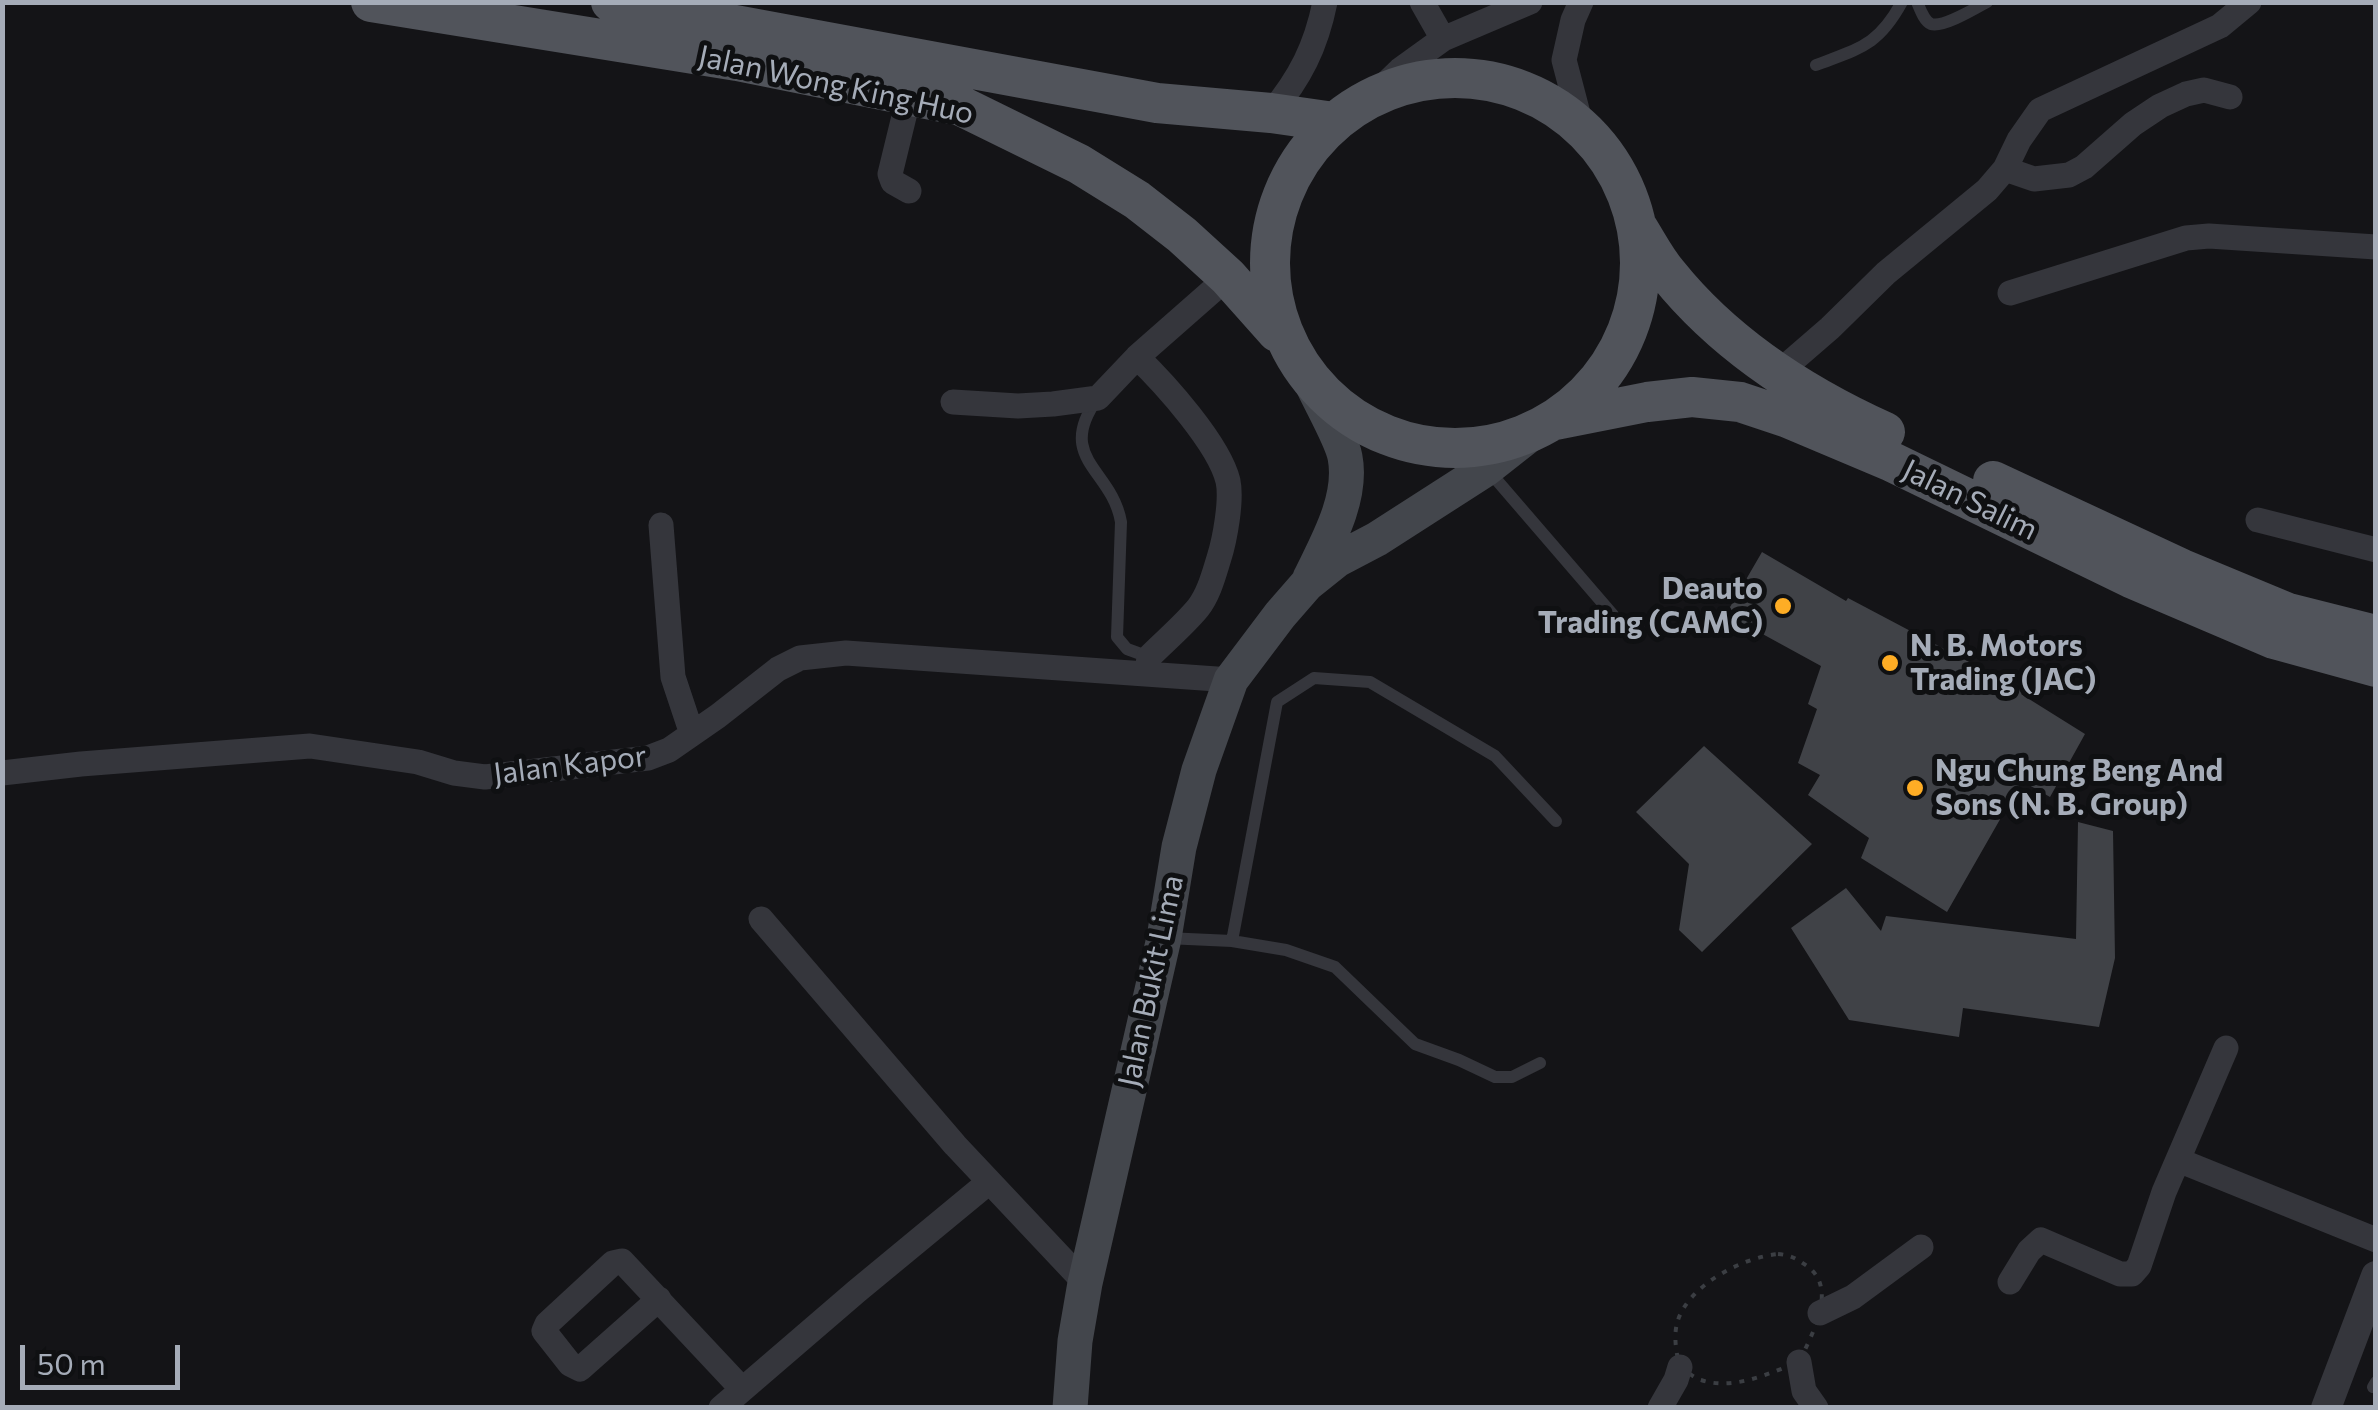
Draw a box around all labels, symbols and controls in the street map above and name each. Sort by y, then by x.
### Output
street label: Jalan Wong King Huo [695,38,977,132]
street label: Jalan Salim [1897,452,2043,548]
place label: Deauto Trading (CAMC) [1538,571,1763,642]
marker: Deauto Trading (CAMC) [1772,595,1794,617]
place label: N. B. Motors Trading (JAC) [1910,628,2096,698]
marker: N. B. Motors Trading (JAC) [1879,652,1901,674]
street label: Jalan Kapor [491,738,649,792]
place label: Ngu Chung Beng And Sons (N. B. Group) [1935,753,2223,824]
marker: Ngu Chung Beng And Sons (N. B. Group) [1904,777,1926,799]
street label: Jalan Bukit Lima [1111,872,1191,1090]
scale bar [25,1325,185,1387]
text: 50 m [37,1344,106,1381]

